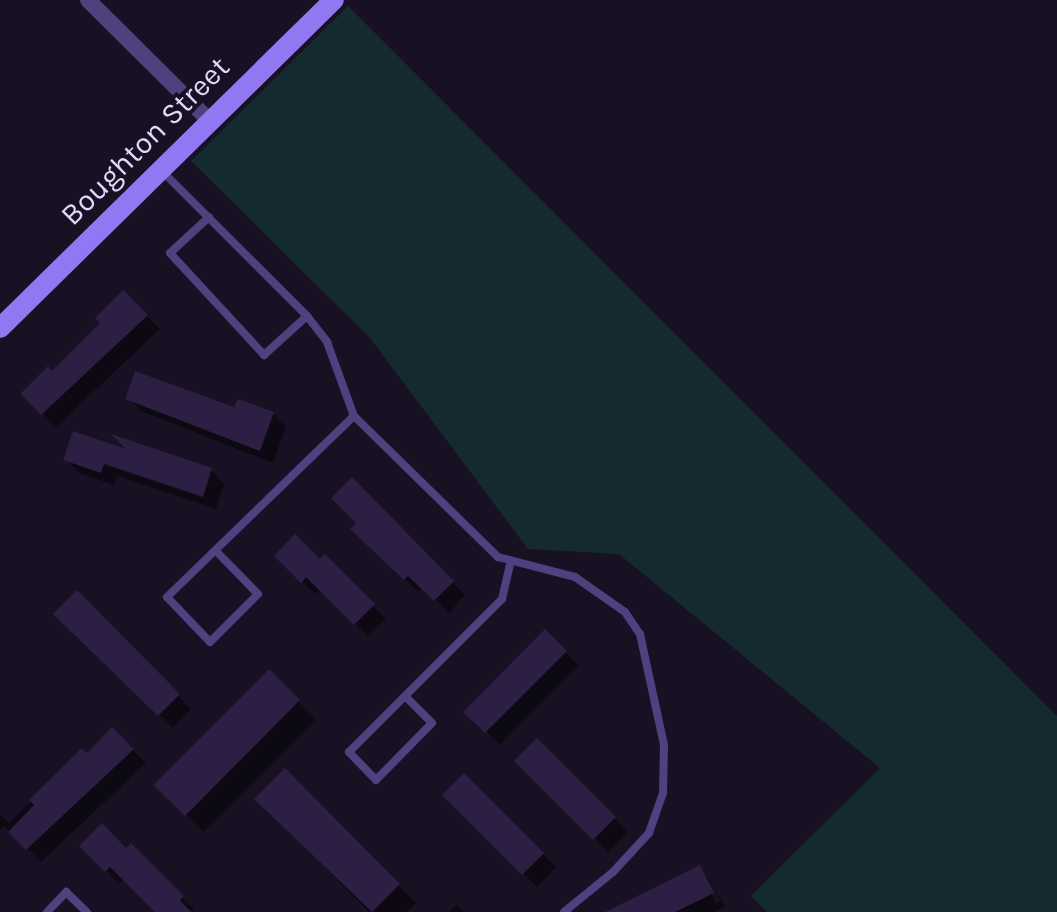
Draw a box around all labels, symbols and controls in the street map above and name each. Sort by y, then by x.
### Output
street label: Boughton Street [53,49,237,233]

